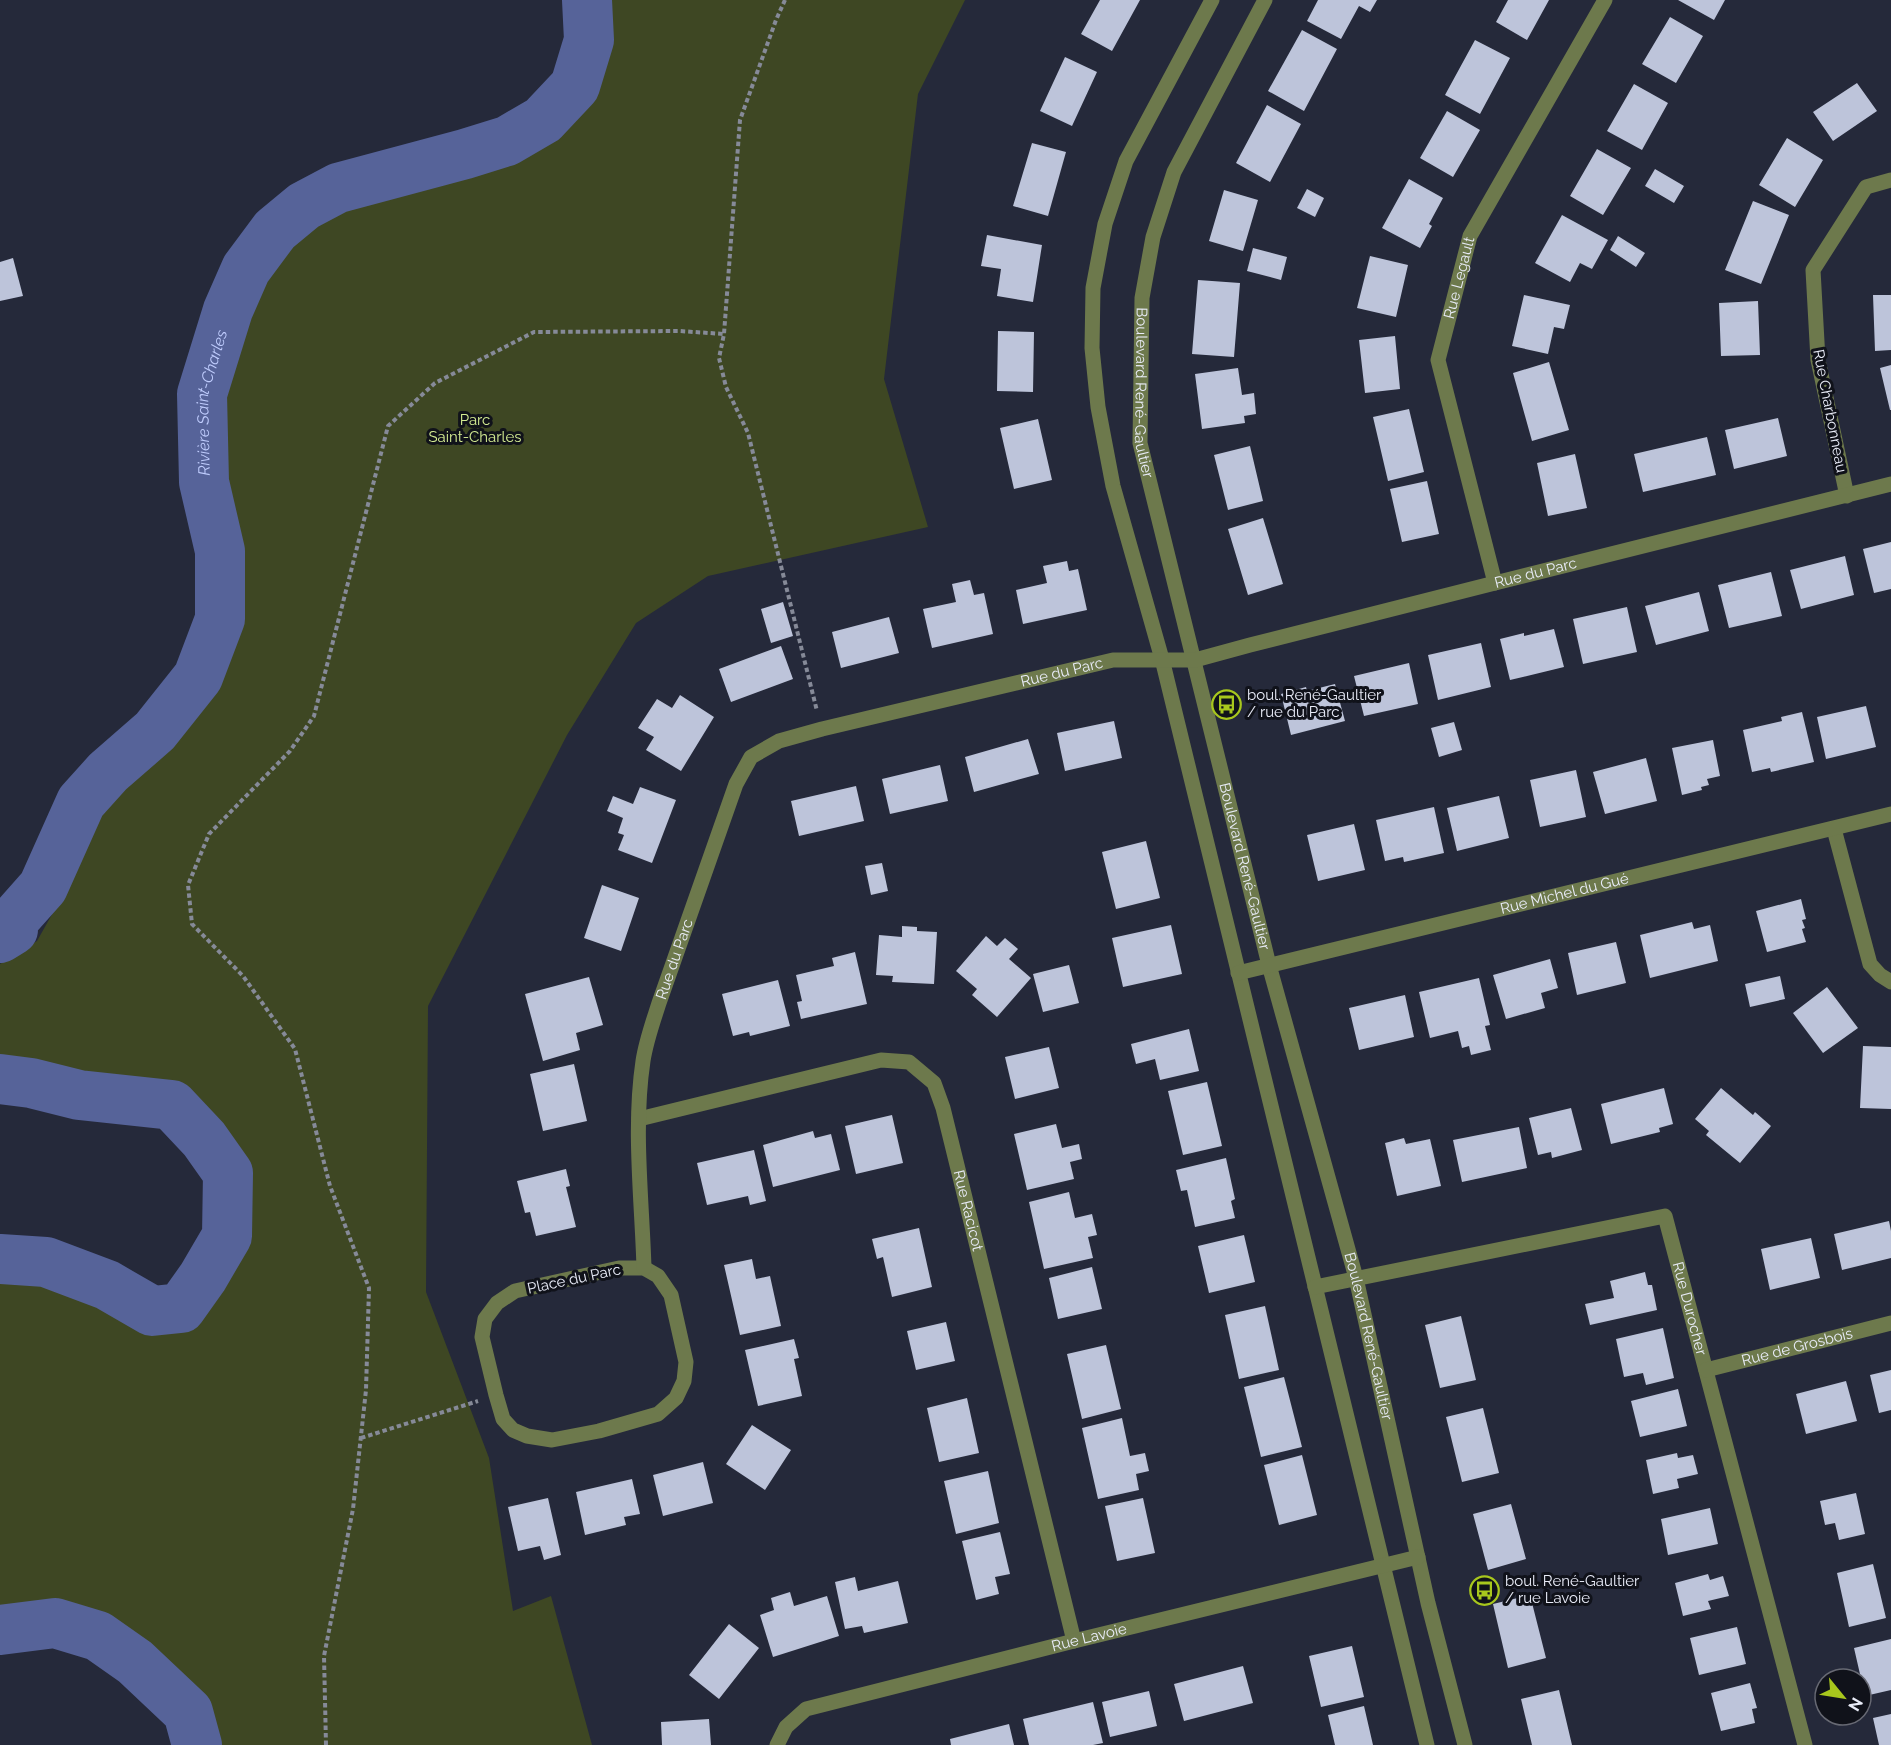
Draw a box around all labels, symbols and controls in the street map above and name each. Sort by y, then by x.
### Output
street label: Rue Legault [1440,235,1478,321]
street label: Boulevard René-Gaultier [1131,307,1158,481]
water label: Rivière Saint-Charles [192,327,231,476]
street label: Rue Charbonneau [1809,348,1851,474]
park label: Parc Saint-Charles [428,411,522,446]
street label: Rue du Parc [1493,554,1578,592]
street label: Rue du Parc [1019,654,1105,691]
place label: boul. René-Gaultier / rue du Parc [1247,686,1382,721]
bus stop icon: boul. René-Gaultier / rue du Parc [1210,688,1242,720]
street label: Boulevard René-Gaultier [1215,781,1274,952]
street label: Rue Michel du Gué [1498,869,1631,918]
street label: Rue du Parc [652,917,697,1002]
street label: Rue Racicot [950,1168,987,1253]
street label: Boulevard René-Gaultier [1340,1250,1396,1422]
street label: Place du Parc [526,1260,622,1298]
street label: Rue Durocher [1669,1260,1711,1358]
street label: Rue de Grosbois [1740,1324,1855,1370]
place label: boul. René-Gaultier / rue Lavoie [1505,1572,1640,1607]
bus stop icon: boul. René-Gaultier / rue Lavoie [1468,1574,1500,1606]
street label: Rue Lavoie [1050,1619,1129,1655]
north arrow [1813,1667,1873,1727]
text: N [1844,1694,1867,1714]

